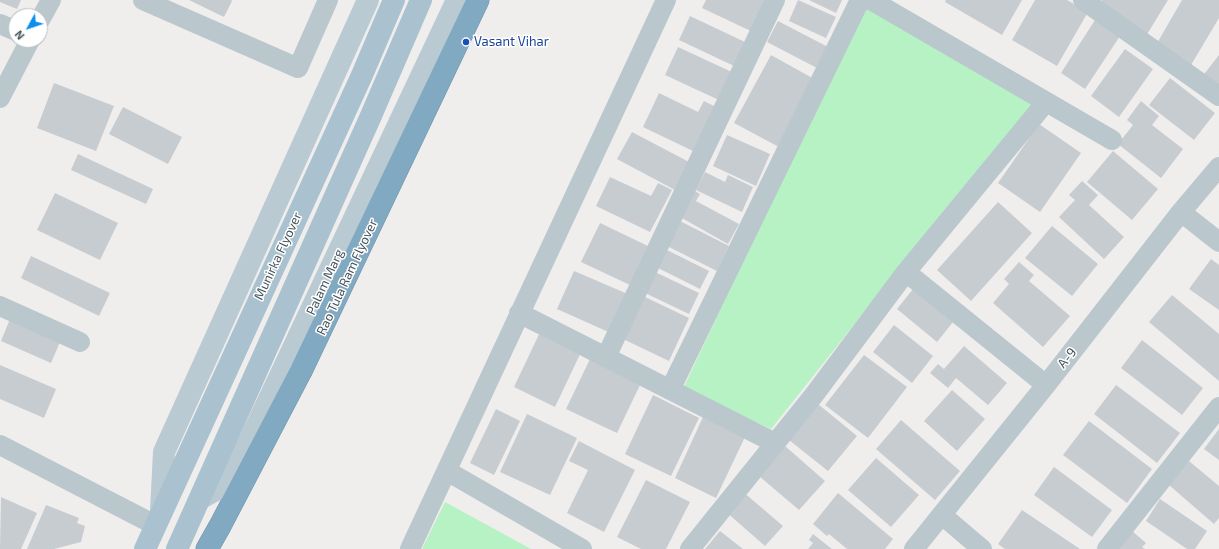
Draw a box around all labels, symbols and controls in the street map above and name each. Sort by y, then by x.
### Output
north arrow [8,8,48,48]
text: N [12,28,27,43]
place label: Vasant Vihar [474,34,549,50]
marker: Vasant Vihar [461,37,471,47]
street label: Munirka Flyover [251,210,305,302]
street label: Rao Tula Ram Flyover [313,216,381,338]
street label: Palam Marg [303,247,347,317]
street label: A-9 [1054,345,1080,371]

